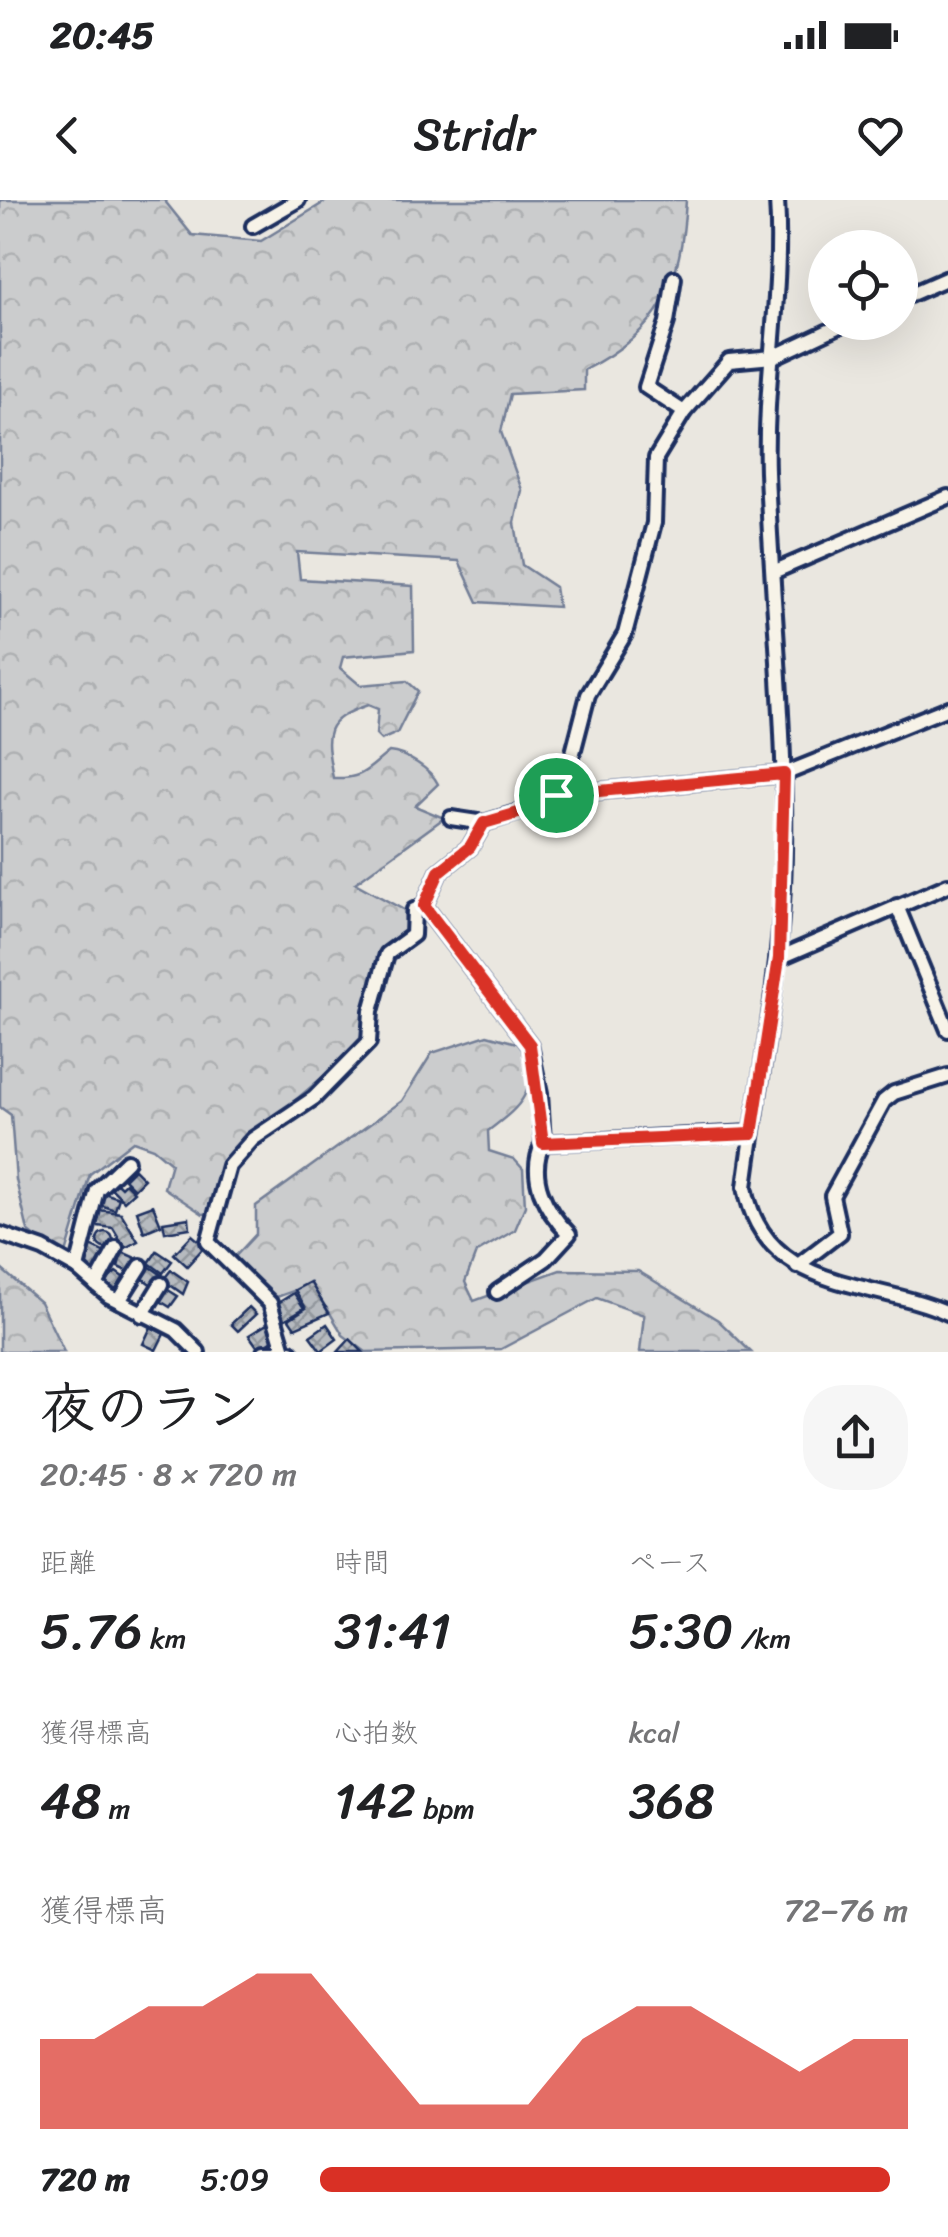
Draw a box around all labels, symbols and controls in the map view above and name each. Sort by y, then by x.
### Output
text: 20:45 [50,2,154,69]
text: Stridr [414,95,534,175]
icon: back [40,108,95,163]
icon: heart [853,108,908,163]
map controls [808,230,918,340]
button: locate [808,230,918,340]
pin [514,753,599,838]
icon: arrive [529,768,584,823]
text: 夜のラン [40,1360,260,1457]
button: share [803,1385,908,1490]
text: 20:45 · 8 × 720 m [40,1446,297,1503]
text: 距離 [40,1538,96,1587]
text: 時間 [334,1538,390,1587]
text: ペース [629,1538,711,1587]
text: 5.76 [40,1587,143,1676]
text: 31:41 [334,1587,451,1676]
text: 5:30 [629,1587,733,1676]
text: km [143,1614,186,1663]
text: /km [733,1614,791,1663]
text: 獲得標高 [40,1708,152,1757]
text: 心拍数 [334,1708,418,1757]
text: kcal [629,1708,680,1757]
text: 48 [40,1757,101,1846]
text: 142 [334,1757,416,1846]
text: 368 [629,1757,715,1846]
text: m [101,1784,130,1833]
text: bpm [416,1784,475,1833]
text: 獲得標高 [40,1882,168,1939]
text: 72–76 m [784,1882,908,1939]
text: 720 m [40,2151,130,2208]
text: 5:09 [200,2151,269,2208]

